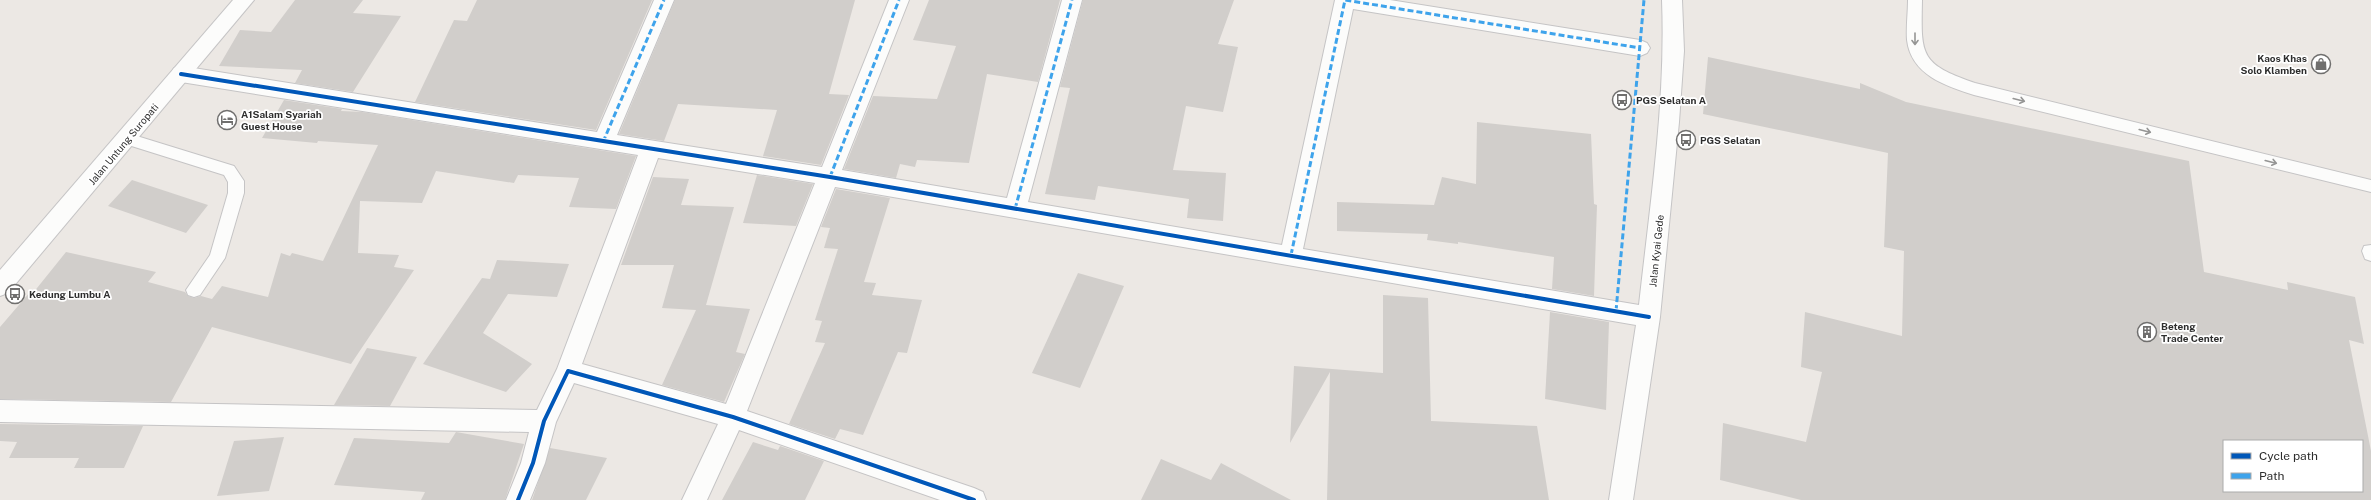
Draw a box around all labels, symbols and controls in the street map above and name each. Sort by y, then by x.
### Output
one-way arrow [1911,32,1919,45]
place label: Kaos Khas Solo Klamben [2241,52,2307,76]
shop icon: Kaos Khas Solo Klamben [2310,53,2332,75]
bus stop icon: PGS Selatan A [1611,89,1633,111]
place label: PGS Selatan A [1636,94,1706,106]
one-way arrow [2012,97,2025,105]
street label: Jalan Untung Suropati [85,101,161,187]
place label: A1Salam Syariah Guest House [241,108,322,132]
hotel icon: A1Salam Syariah Guest House [216,109,238,131]
one-way arrow [2138,128,2151,135]
bus stop icon: PGS Selatan [1675,129,1697,151]
place label: PGS Selatan [1700,134,1760,146]
one-way arrow [2265,159,2278,166]
street label: Jalan Kyai Gede [1646,214,1666,288]
bus stop icon: Kedung Lumbu A [4,283,26,305]
place label: Kedung Lumbu A [29,288,110,300]
place label: Beteng Trade Center [2161,320,2223,344]
building icon: Beteng Trade Center [2136,321,2158,343]
legend [2223,440,2363,492]
text: Cycle path [2259,449,2318,463]
text: Path [2259,469,2285,483]

